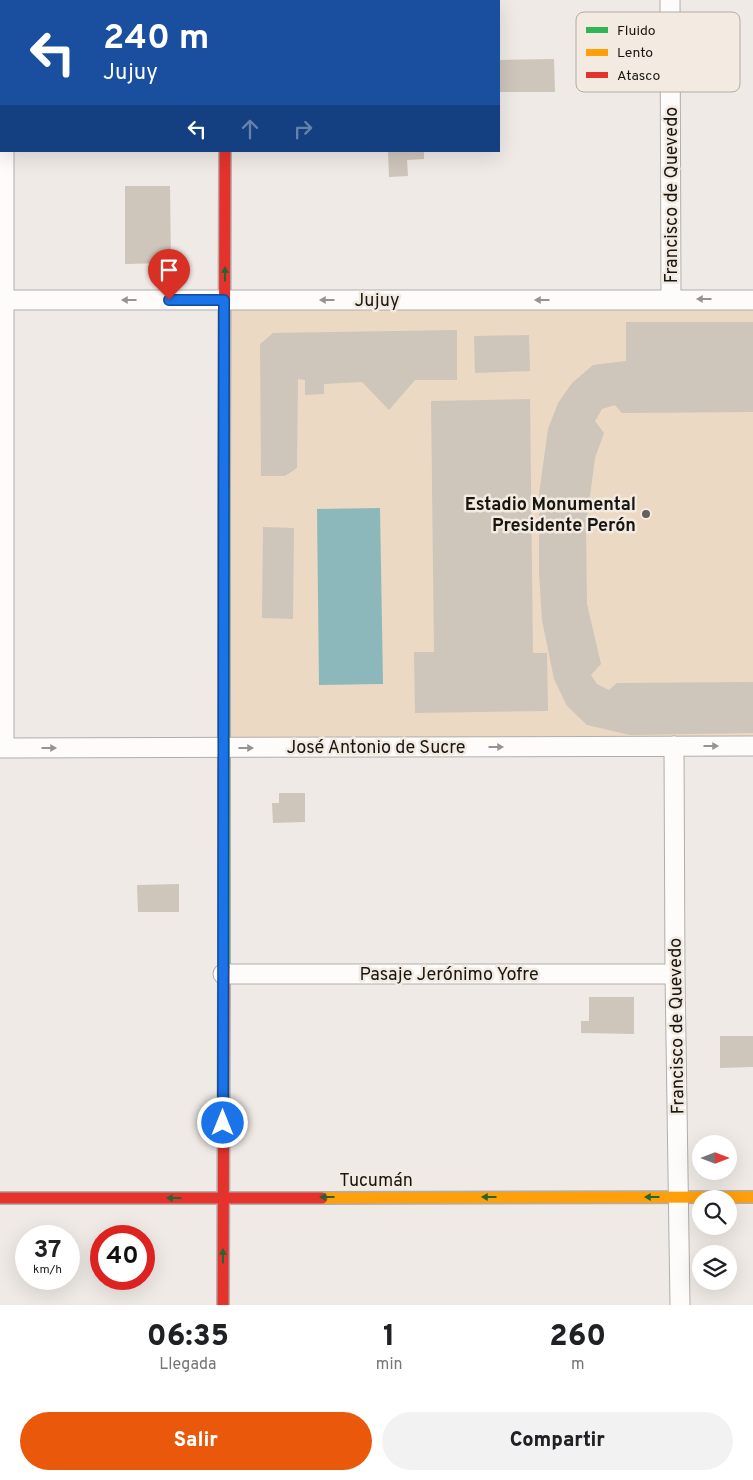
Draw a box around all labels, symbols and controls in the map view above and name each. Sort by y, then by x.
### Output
legend [576,12,740,92]
text: 240 m [103,17,209,61]
icon: left [20,20,85,85]
text: Fluido [617,23,656,40]
text: Lento [617,45,653,62]
text: Jujuy [103,60,158,87]
text: Atasco [617,68,660,85]
street label: Francisco de Quevedo [661,107,684,283]
icon: left [183,115,211,143]
icon: ahead [236,115,264,143]
icon: right [289,115,317,143]
pin [148,249,190,300]
icon: arrive [155,256,183,284]
one-way arrow [221,266,229,282]
street label: Jujuy [354,290,400,313]
one-way arrow [696,295,712,303]
one-way arrow [121,296,137,304]
one-way arrow [319,296,335,304]
one-way arrow [534,296,550,304]
place label: Estadio Monumental Presidente Perón [465,494,636,538]
marker: Estadio Monumental Presidente Perón [640,508,652,520]
street label: José Antonio de Sucre [287,737,465,760]
one-way arrow [703,742,719,750]
one-way arrow [488,743,504,751]
one-way arrow [41,744,57,752]
one-way arrow [238,744,254,752]
street label: Francisco de Quevedo [664,937,691,1114]
street label: Pasaje Jerónimo Yofre [359,964,539,987]
position arrow [196,1096,248,1148]
north arrow [692,1135,738,1180]
map controls [692,1135,737,1290]
street label: Tucumán [339,1170,413,1193]
button: search [692,1190,737,1235]
one-way arrow [319,1193,335,1201]
one-way arrow [481,1193,497,1201]
one-way arrow [644,1193,660,1201]
one-way arrow [166,1194,182,1202]
speed limit sign: 40 [90,1225,155,1290]
text: 37 [33,1235,62,1267]
button: layers [692,1245,737,1290]
one-way arrow [219,1248,227,1264]
text: km/h [33,1262,62,1278]
text: 06:35 [147,1319,229,1356]
text: 1 [383,1319,395,1356]
text: 260 [549,1319,606,1356]
text: Llegada [159,1355,217,1375]
text: min [376,1355,402,1375]
text: m [571,1355,585,1375]
button: Salir [20,1412,372,1470]
button: Compartir [382,1412,733,1470]

